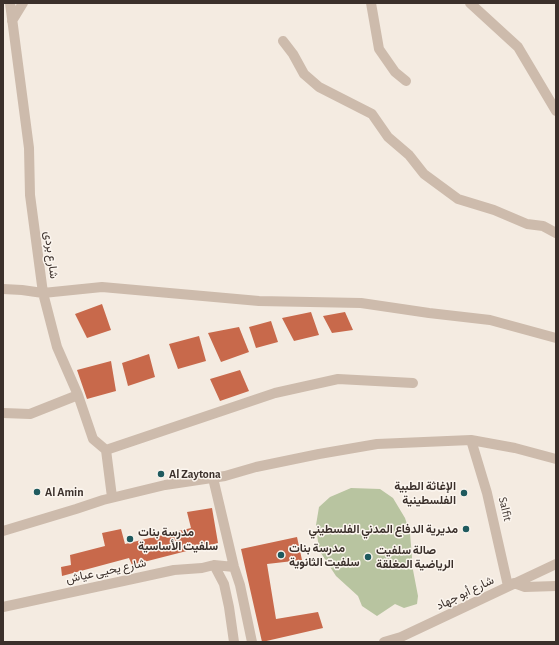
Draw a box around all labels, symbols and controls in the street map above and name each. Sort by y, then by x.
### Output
street label: شارع بردى [41,231,61,279]
place label: Al Zaytona [169,467,221,481]
marker: Al Zaytona [156,469,166,479]
place label: الإغاثة الطبية الفلسطينية [394,479,456,507]
place label: Al Amin [45,485,84,499]
marker: Al Amin [32,487,42,497]
marker: الإغاثة الطبية الفلسطينية [459,488,469,498]
street label: Salfit [495,495,515,523]
place label: مديرية الدفاع المدني الفلسطيني [308,522,458,536]
marker: مديرية الدفاع المدني الفلسطيني [461,524,471,534]
place label: مدرسة بنات سلفيت الأساسية [138,525,218,553]
marker: مدرسة بنات سلفيت الأساسية [125,534,135,544]
place label: مدرسة بنات سلفيت الثانوية [289,541,360,569]
place label: صالة سلفيت الرياضية المغلقة [376,543,454,571]
marker: مدرسة بنات سلفيت الثانوية [276,550,286,560]
marker: صالة سلفيت الرياضية المغلقة [363,552,373,562]
street label: شارع يحيى عياش [65,555,147,587]
street label: شارع أبو جهاد [434,573,496,613]

